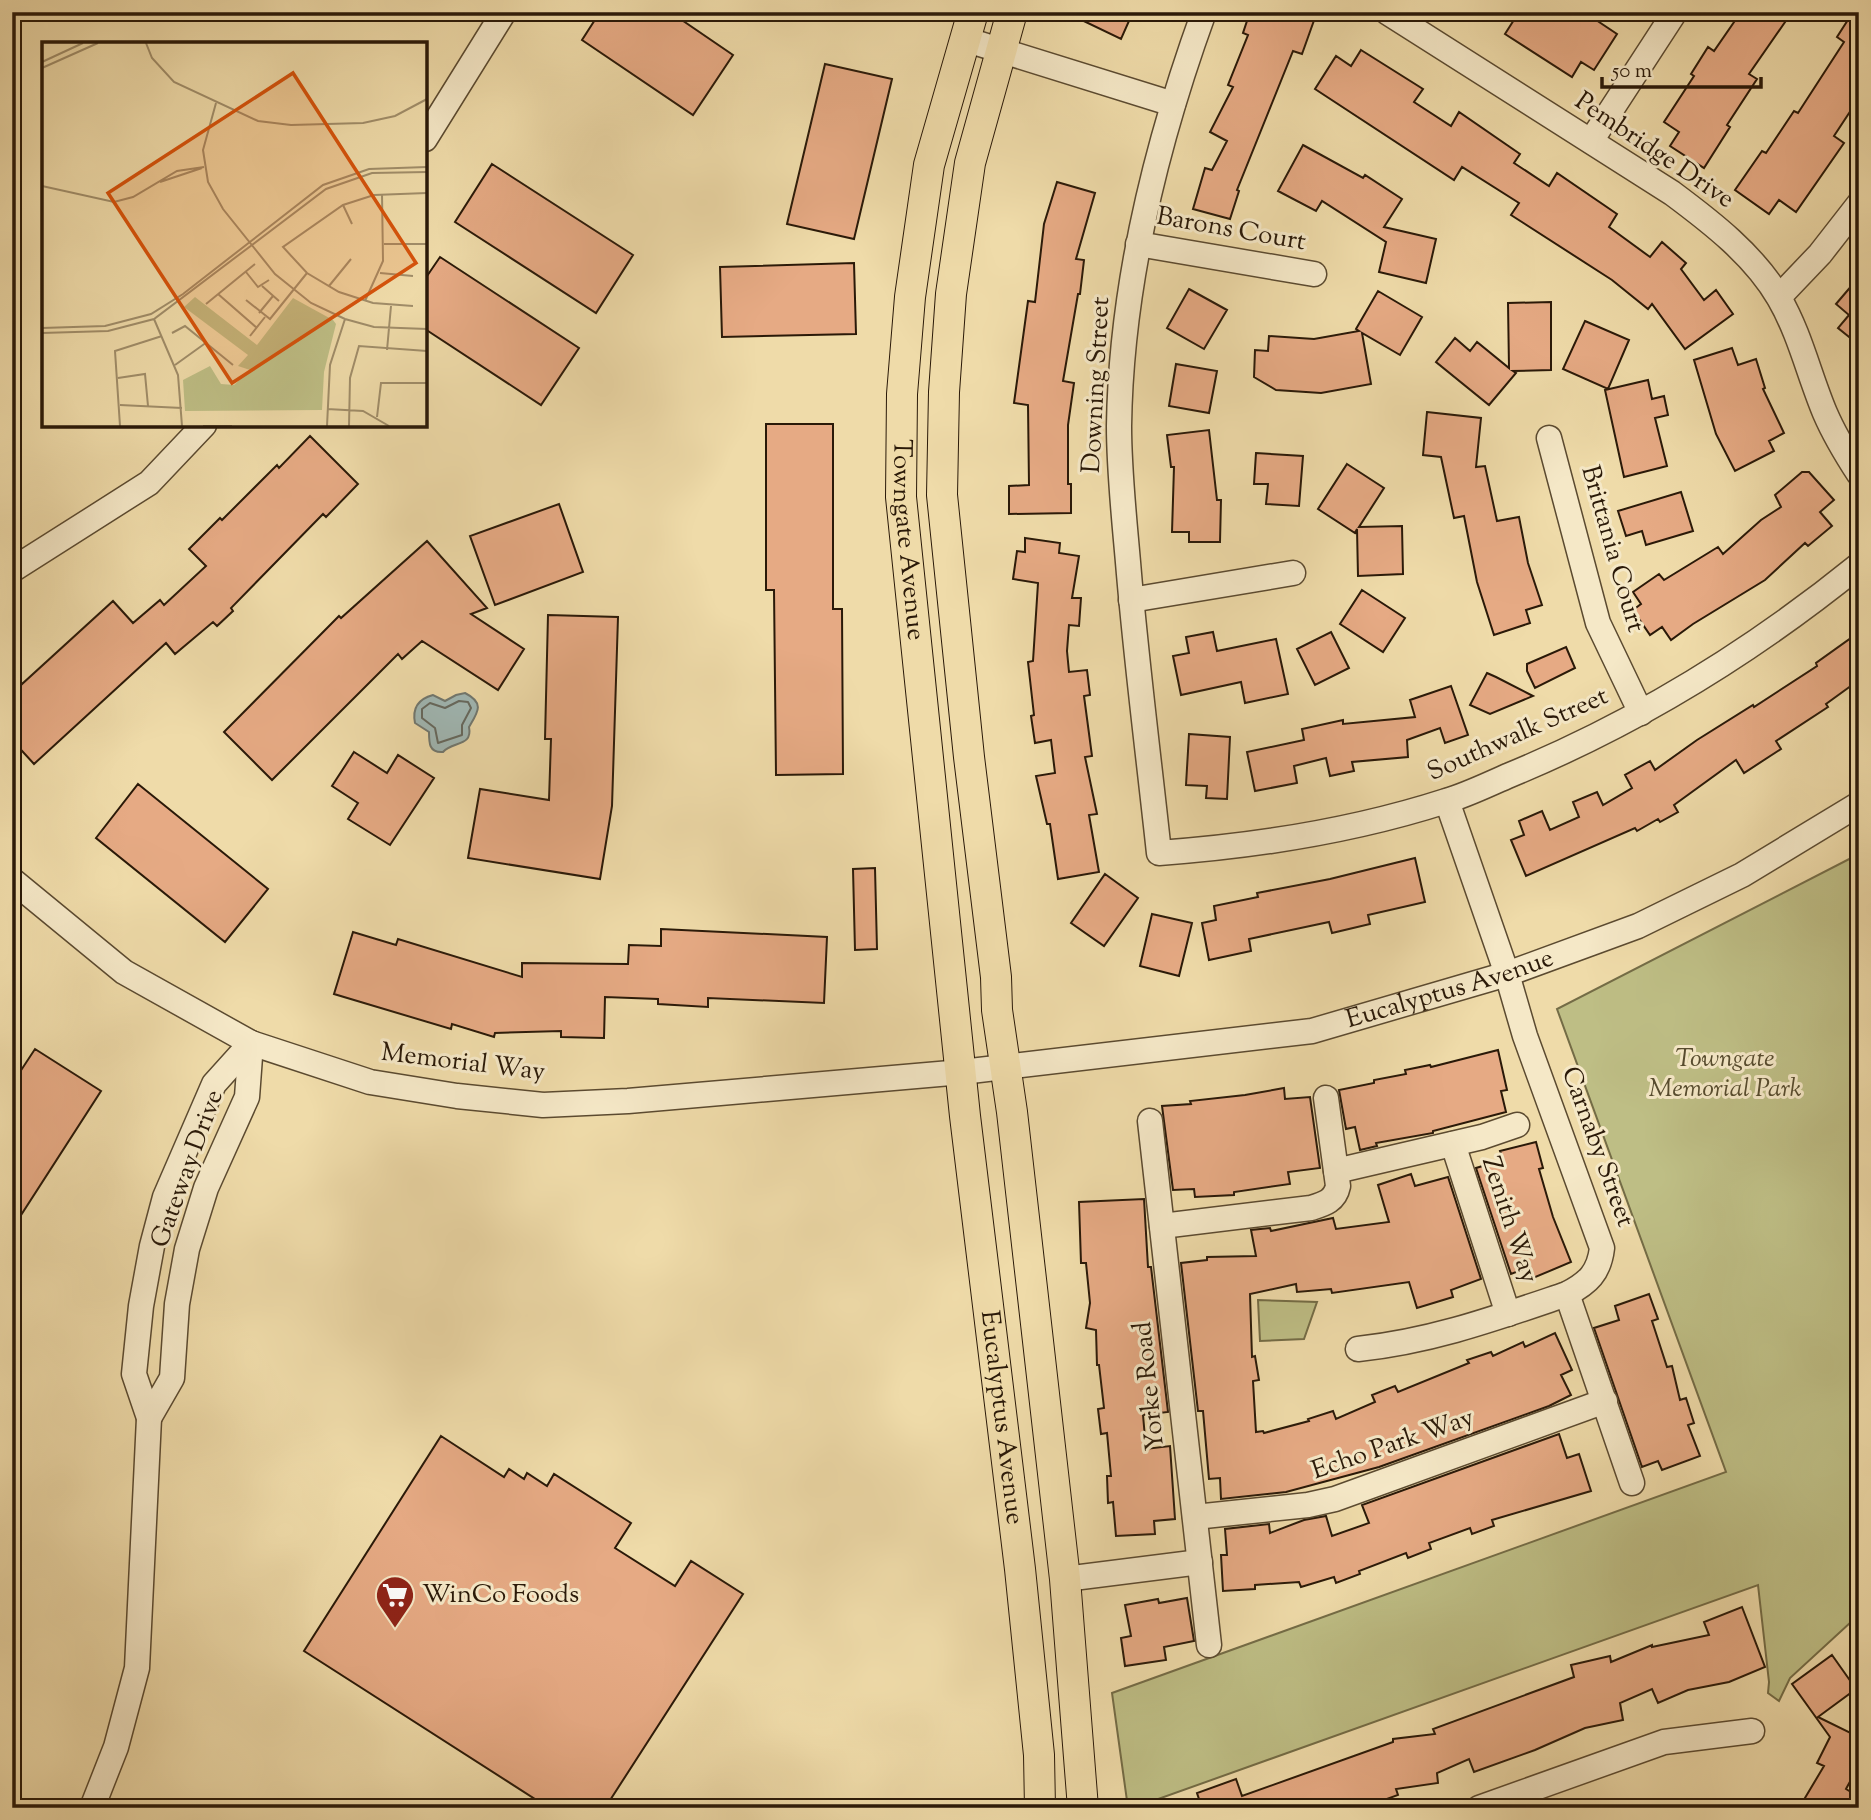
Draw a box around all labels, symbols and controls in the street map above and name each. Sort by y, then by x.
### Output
inset map [42,42,427,427]
scale bar [1602,46,1761,90]
text: 50 m [1611,57,1652,87]
street label: Pembridge Drive [1567,84,1741,218]
street label: Barons Court [1153,199,1309,261]
street label: Downing Street [1074,296,1120,474]
street label: Towngate Avenue [882,439,934,642]
street label: Brittania Court [1571,461,1653,637]
street label: Southwalk Street [1422,679,1614,791]
street label: Eucalyptus Avenue [1342,940,1559,1039]
street label: Memorial Way [379,1035,547,1091]
park label: Towngate Memorial Park [1649,1041,1802,1108]
street label: Carnaby Street [1551,1062,1643,1232]
street label: Gateway Drive [142,1085,234,1253]
street label: Zenith Way [1471,1152,1547,1288]
street label: Eucalyptus Avenue [970,1308,1033,1527]
street label: Yorke Road [1125,1319,1175,1452]
street label: Echo Park Way [1307,1400,1479,1490]
supermarket icon: WinCo Foods [374,1574,416,1629]
place label: WinCo Foods [422,1577,579,1614]

